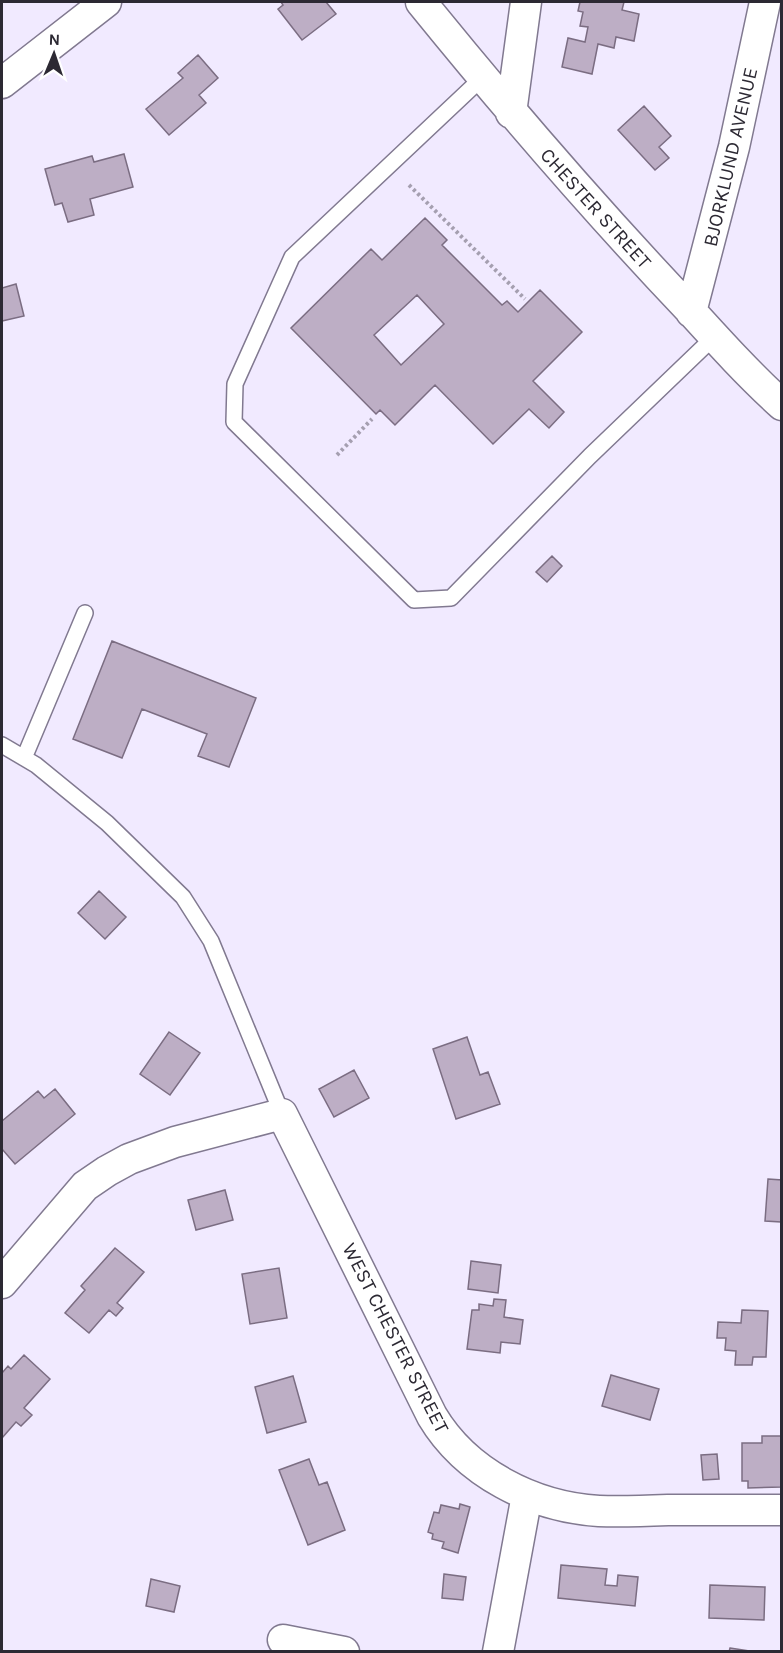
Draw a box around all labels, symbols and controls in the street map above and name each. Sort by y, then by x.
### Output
north arrow [24,24,84,84]
text: N [48,30,61,49]
street label: BJORKLUND AVENUE [699,65,762,249]
street label: CHESTER STREET [536,143,656,273]
street label: WEST CHESTER STREET [338,1239,453,1437]

